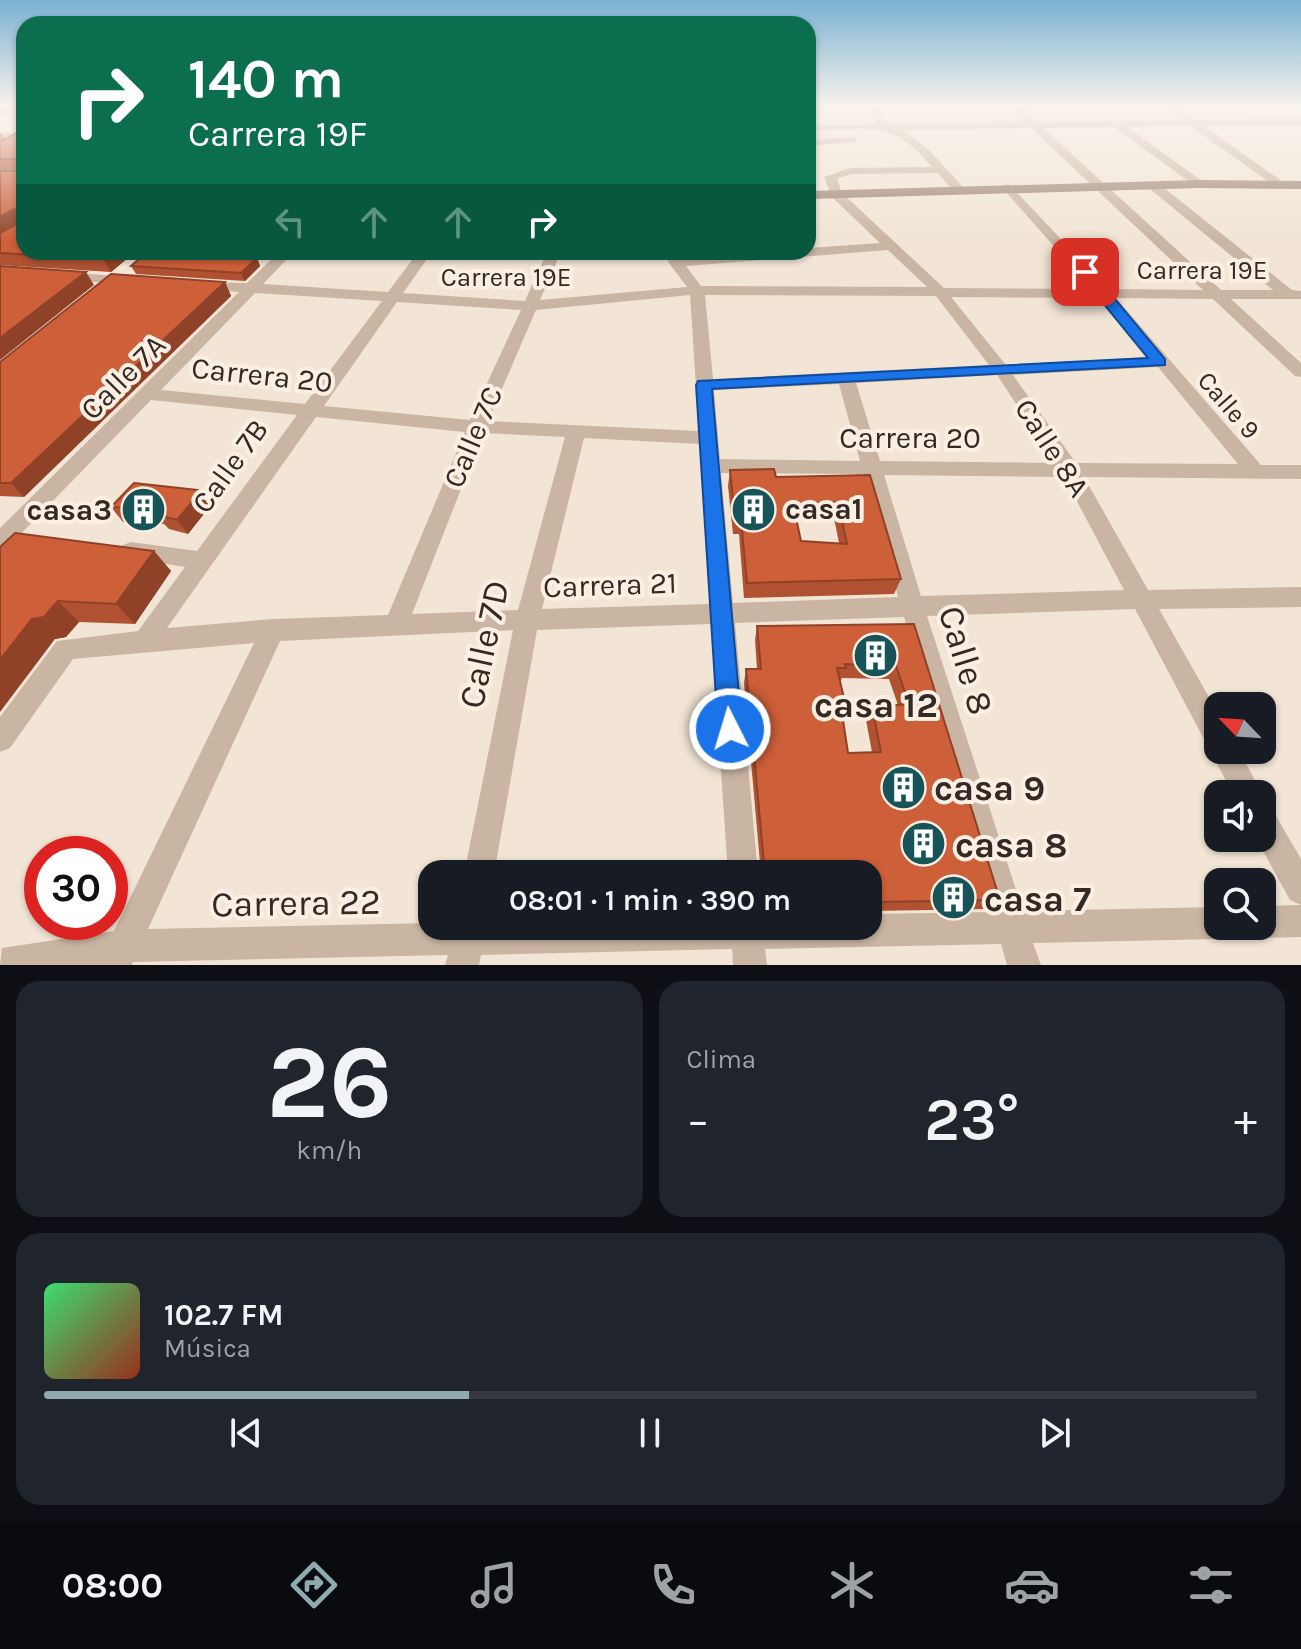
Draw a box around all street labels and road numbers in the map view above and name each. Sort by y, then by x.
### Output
street label: Carrera 19E [1137,255,1267,286]
street label: Carrera 19E [441,262,571,293]
street label: Calle 7A [73,327,173,427]
street label: Carrera 20 [190,350,334,400]
street label: Calle 9 [1191,365,1266,445]
street label: Calle 7C [436,381,510,493]
street label: Calle 8A [1007,392,1097,504]
street label: Calle 7B [184,412,276,520]
street label: Carrera 20 [839,420,981,456]
street label: Carrera 21 [543,565,677,605]
street label: Calle 7D [450,576,518,712]
street label: Calle 8 [930,601,1002,720]
street label: Carrera 22 [211,881,381,925]

